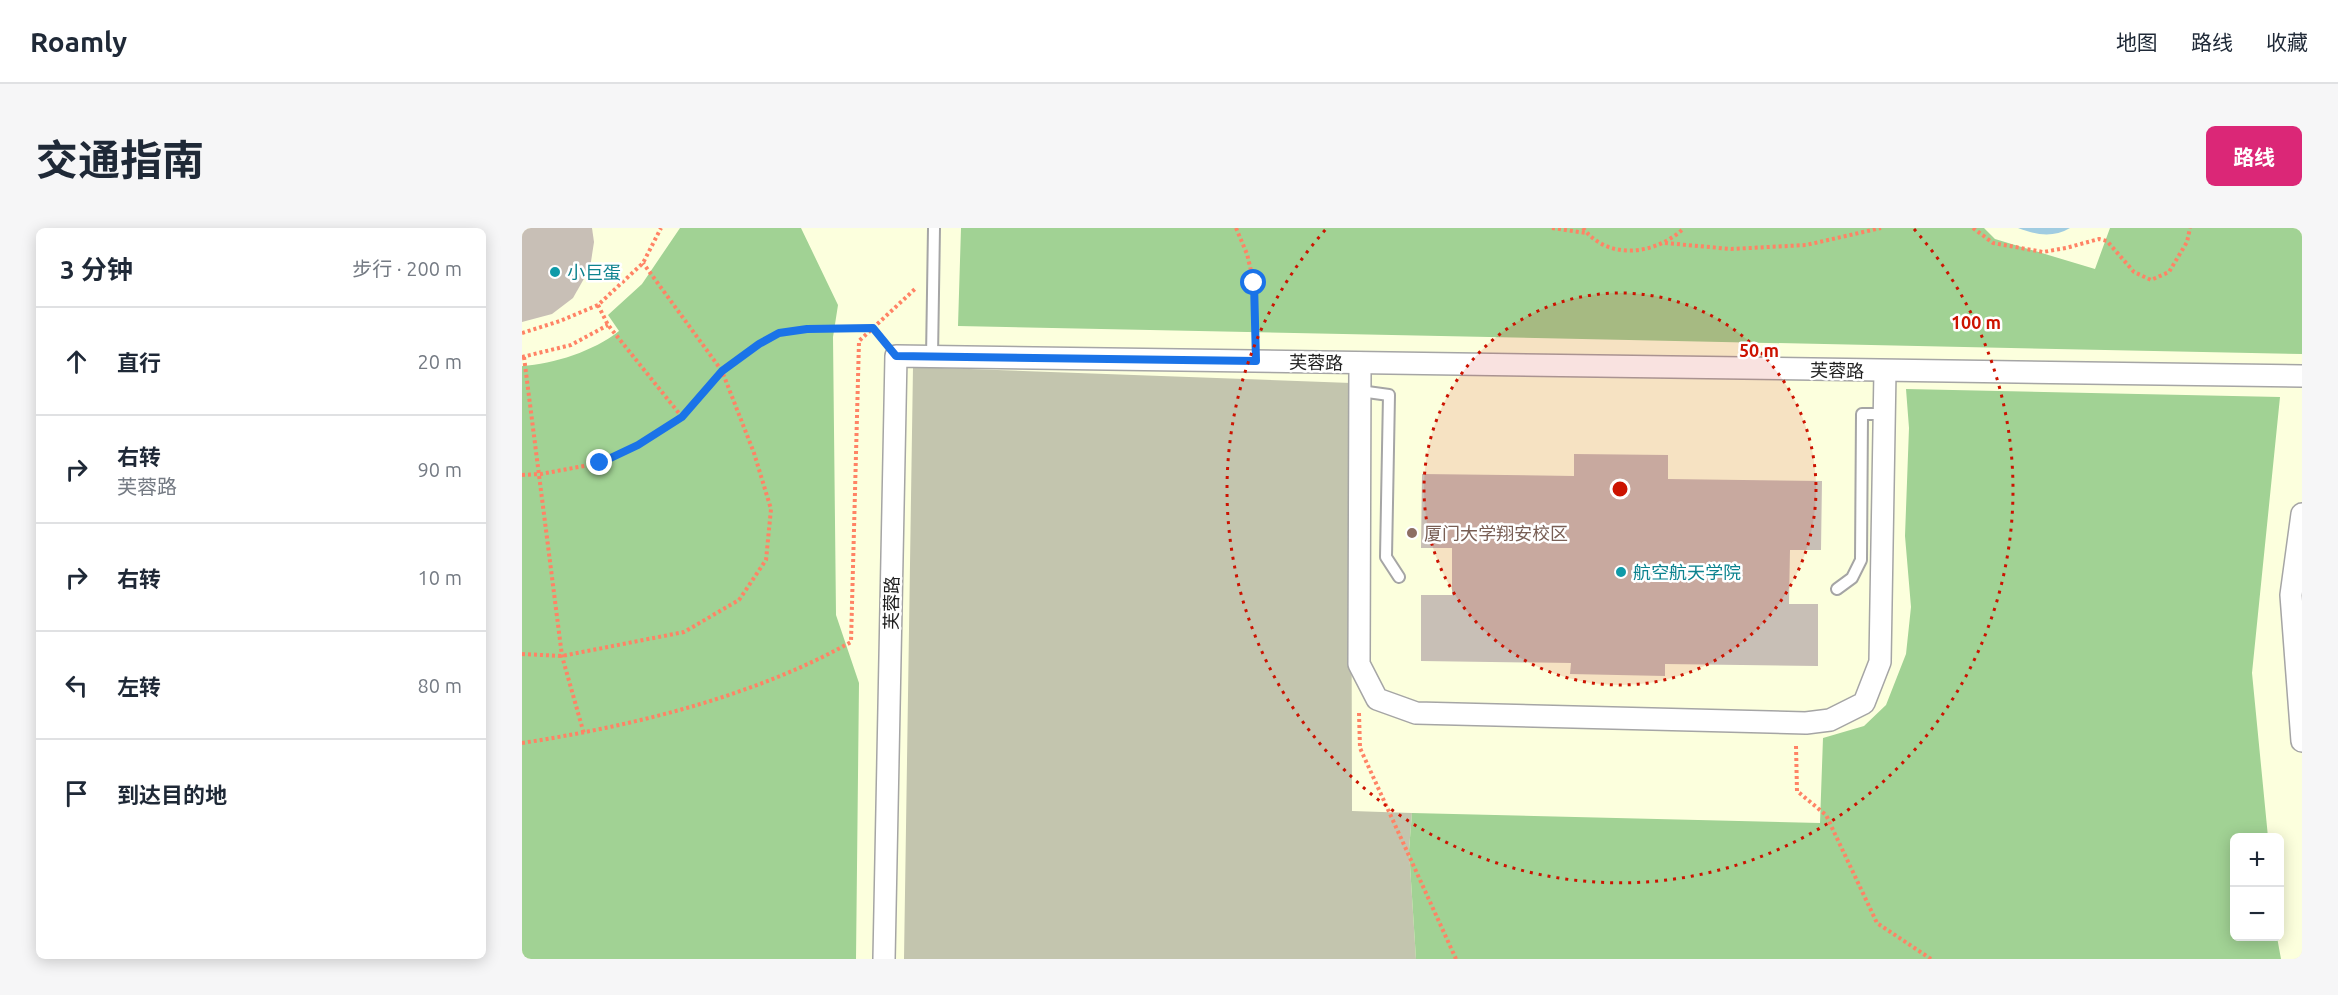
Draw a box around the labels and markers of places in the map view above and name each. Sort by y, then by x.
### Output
place label: 小巨蛋 [567,262,621,282]
marker: 小巨蛋 [548,265,562,279]
centre of rings [1610,479,1630,499]
place label: 厦门大学翔安校区 [1424,523,1568,543]
marker: 厦门大学翔安校区 [1405,526,1419,540]
place label: 航空航天学院 [1633,562,1741,582]
marker: 航空航天学院 [1614,565,1628,579]

